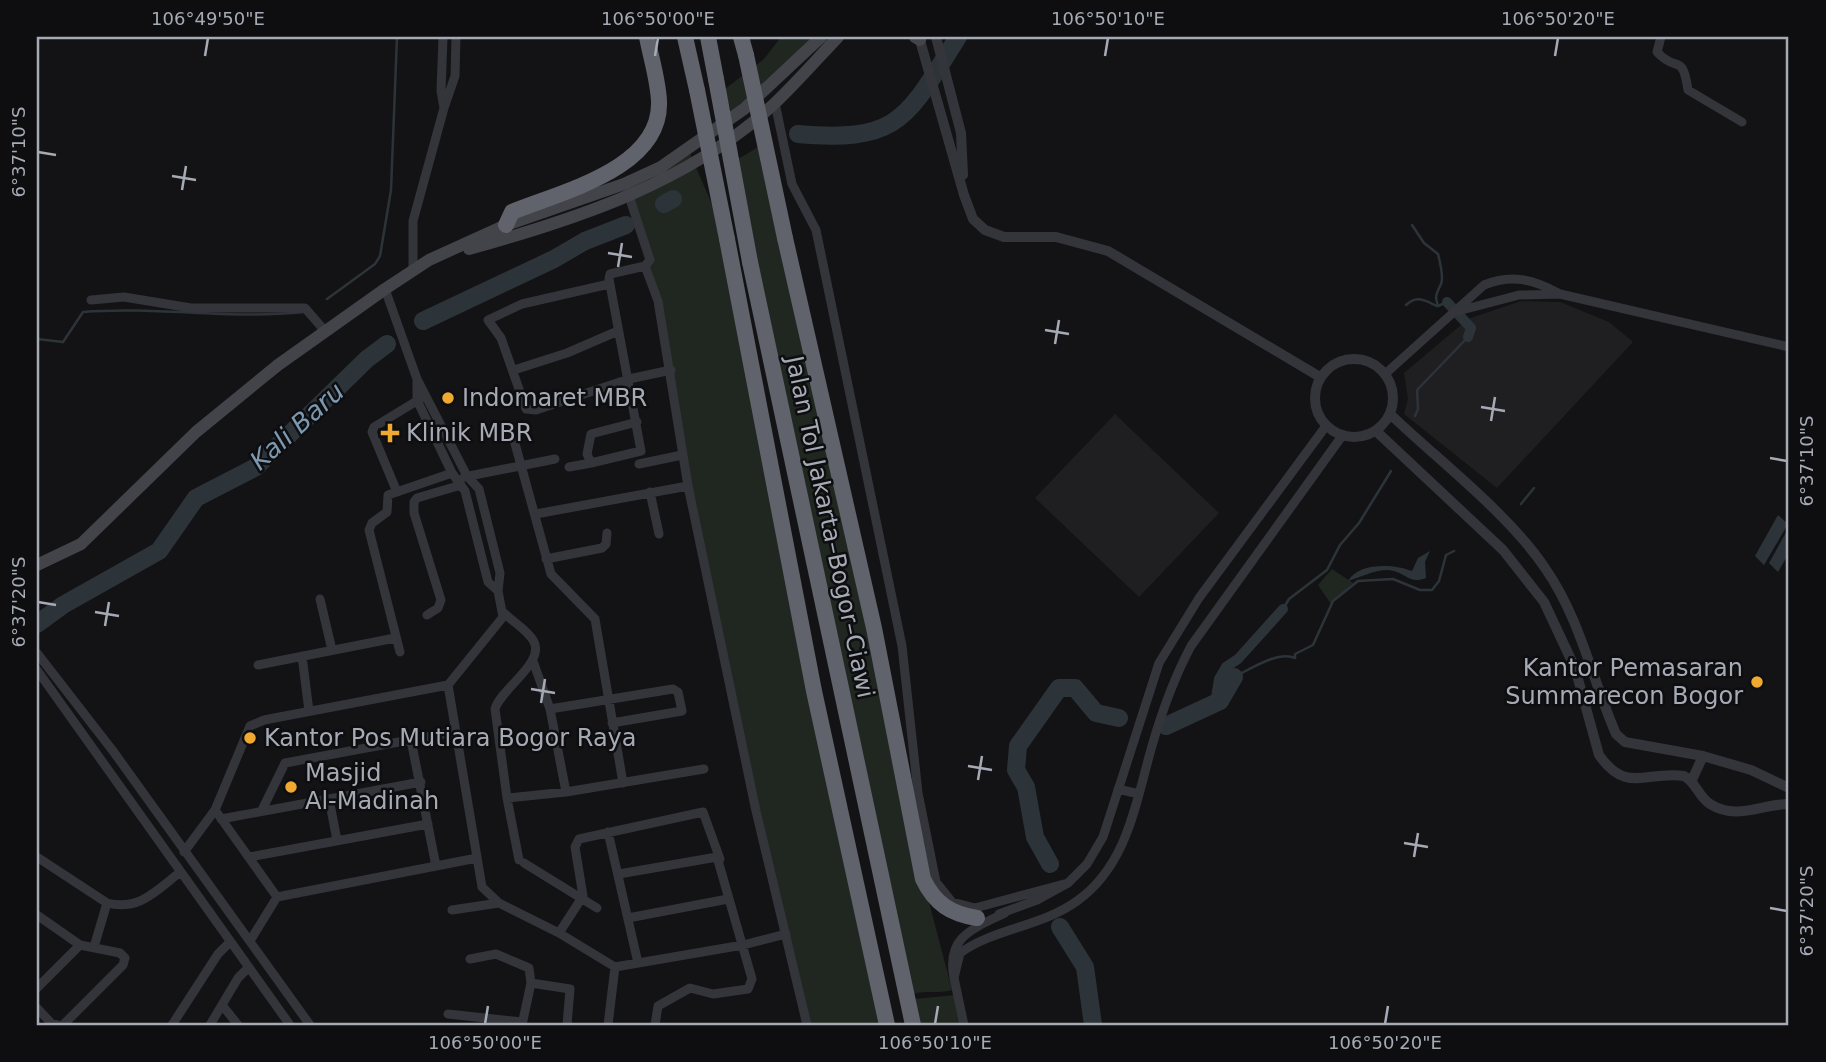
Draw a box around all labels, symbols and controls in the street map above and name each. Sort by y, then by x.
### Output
text: 106°49'50"E [151,8,265,29]
text: 106°50'00"E [601,8,715,29]
text: 106°50'10"E [1051,8,1165,29]
text: 106°50'20"E [1501,8,1615,29]
text: 6°37'10"S [8,107,29,197]
street label: Jalan Tol Jakarta–Bogor–Ciawi [780,351,880,701]
water label: Kali Baru [244,376,350,476]
place label: Indomaret MBR [462,384,647,412]
marker: Indomaret MBR [440,390,456,406]
text: 6°37'10"S [1796,416,1817,506]
place label: Klinik MBR [406,419,532,447]
marker: Klinik MBR [380,423,400,443]
text: 6°37'20"S [8,557,29,647]
place label: Kantor Pemasaran Summarecon Bogor [1505,654,1743,710]
marker: Kantor Pemasaran Summarecon Bogor [1749,674,1765,690]
place label: Kantor Pos Mutiara Bogor Raya [264,724,637,752]
marker: Kantor Pos Mutiara Bogor Raya [242,730,258,746]
place label: Masjid Al-Madinah [305,759,439,815]
marker: Masjid Al-Madinah [283,779,299,795]
text: 6°37'20"S [1796,866,1817,956]
text: 106°50'00"E [428,1032,542,1053]
text: 106°50'10"E [878,1032,992,1053]
text: 106°50'20"E [1328,1032,1442,1053]

